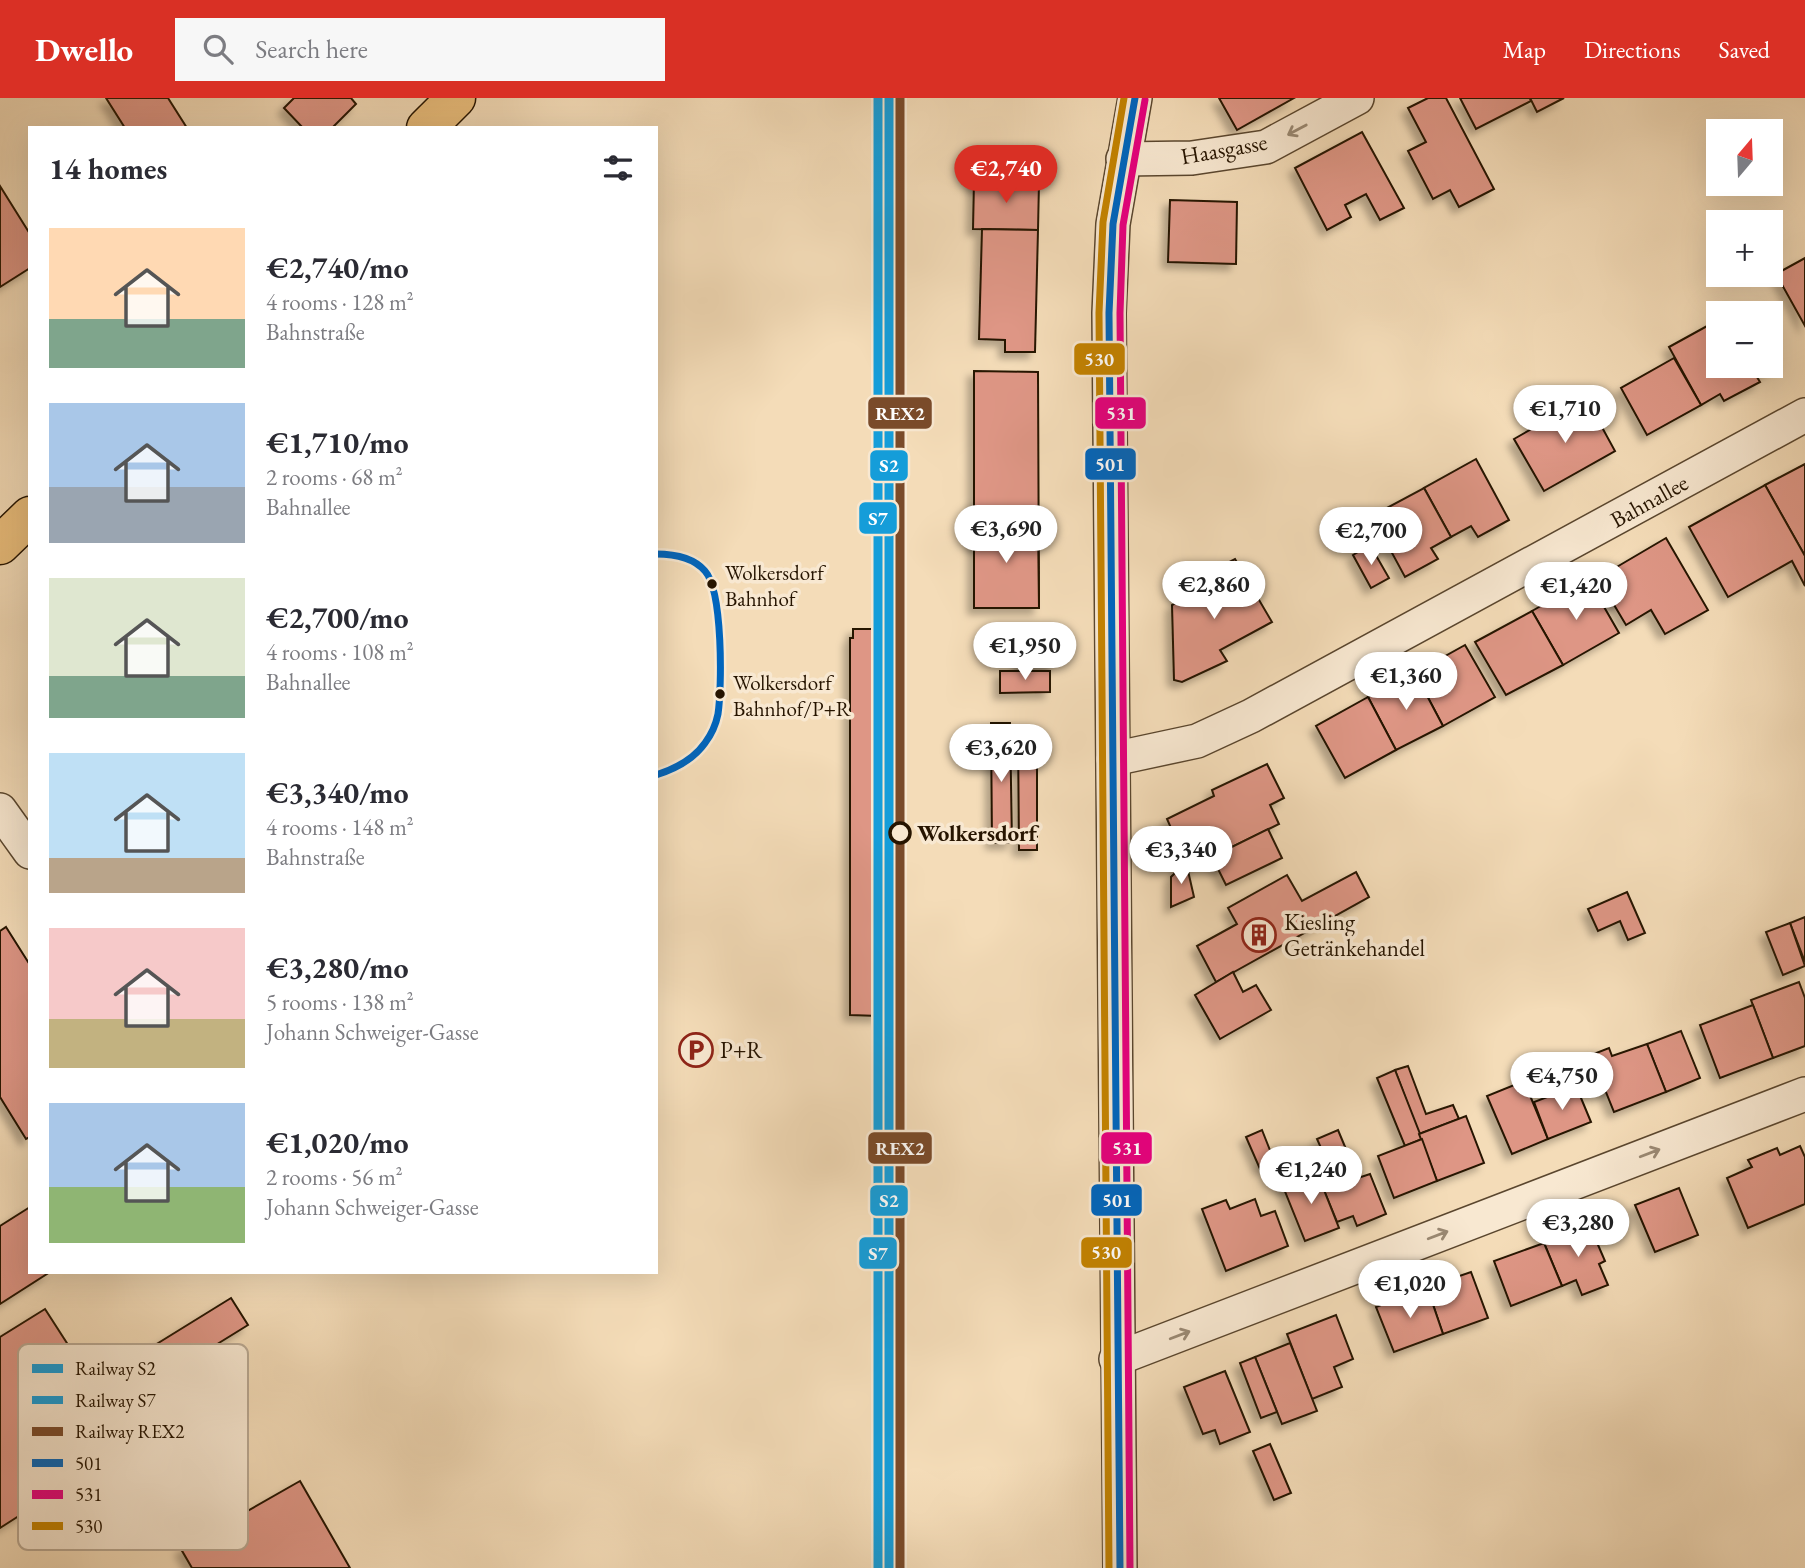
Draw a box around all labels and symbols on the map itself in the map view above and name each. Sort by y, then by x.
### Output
north arrow [1706,119,1783,196]
one-way arrow [1287,124,1308,137]
street label: Haasgasse [1178,127,1270,171]
pin: €2,740 [949,146,1063,205]
line badge: 530 [1073,342,1126,376]
text: 530 [1084,347,1114,372]
pin: €1,710 [1508,386,1622,445]
line badge: REX2 [867,396,933,430]
line badge: 531 [1094,396,1147,430]
text: REX2 [875,401,925,426]
text: 531 [1106,401,1136,426]
line badge: 501 [1084,447,1137,481]
line badge: S2 [869,449,909,482]
text: 501 [1095,452,1125,477]
text: S2 [879,453,899,478]
street label: Bahnallee [1605,467,1693,535]
line badge: S7 [858,501,898,535]
pin: €3,690 [949,505,1063,565]
text: S7 [868,506,889,531]
pin: €2,700 [1314,508,1428,567]
place label: Wolkersdorf Bahnhof [725,559,826,612]
pin: €2,860 [1157,561,1271,621]
pin: €1,420 [1519,562,1633,622]
marker: Wolkersdorf Bahnhof [705,577,719,591]
pin: €1,950 [968,622,1082,682]
pin: €1,360 [1349,652,1463,712]
place label: Wolkersdorf Bahnhof/P+R [733,669,852,722]
marker: Wolkersdorf Bahnhof/P+R [713,687,727,701]
pin: €3,620 [944,724,1058,784]
place label: Wolkersdorf [917,818,1039,848]
marker: Wolkersdorf [889,822,911,844]
pin: €3,340 [1124,826,1238,886]
place label: Kiesling Getränkehandel [1284,907,1425,963]
building icon: Kiesling Getränkehandel [1240,916,1278,954]
parking icon: P+R [677,1031,715,1069]
place label: P+R [720,1035,763,1065]
pin: €4,750 [1505,1052,1619,1112]
line badge: REX2 [867,1131,933,1165]
line badge: 531 [1100,1131,1153,1165]
text: REX2 [875,1136,925,1161]
text: 531 [1112,1136,1142,1161]
pin: €1,240 [1254,1146,1368,1206]
one-way arrow [1639,1146,1661,1159]
line badge: 501 [1090,1183,1143,1217]
line badge: S2 [869,1184,909,1217]
text: S2 [879,1188,899,1213]
text: 501 [1102,1188,1132,1213]
pin: €3,280 [1521,1200,1635,1259]
one-way arrow [1427,1228,1449,1241]
line badge: S7 [858,1236,898,1270]
line badge: 530 [1080,1236,1133,1269]
text: 530 [1091,1240,1121,1265]
text: S7 [868,1241,889,1266]
pin: €1,020 [1353,1260,1467,1320]
one-way arrow [1169,1327,1191,1340]
legend [18,1344,248,1550]
text: Railway S2 [75,1356,156,1381]
text: Railway S7 [75,1388,156,1413]
text: Railway REX2 [75,1419,184,1444]
text: 501 [75,1451,102,1476]
text: 531 [75,1482,102,1507]
text: 530 [75,1514,102,1539]

